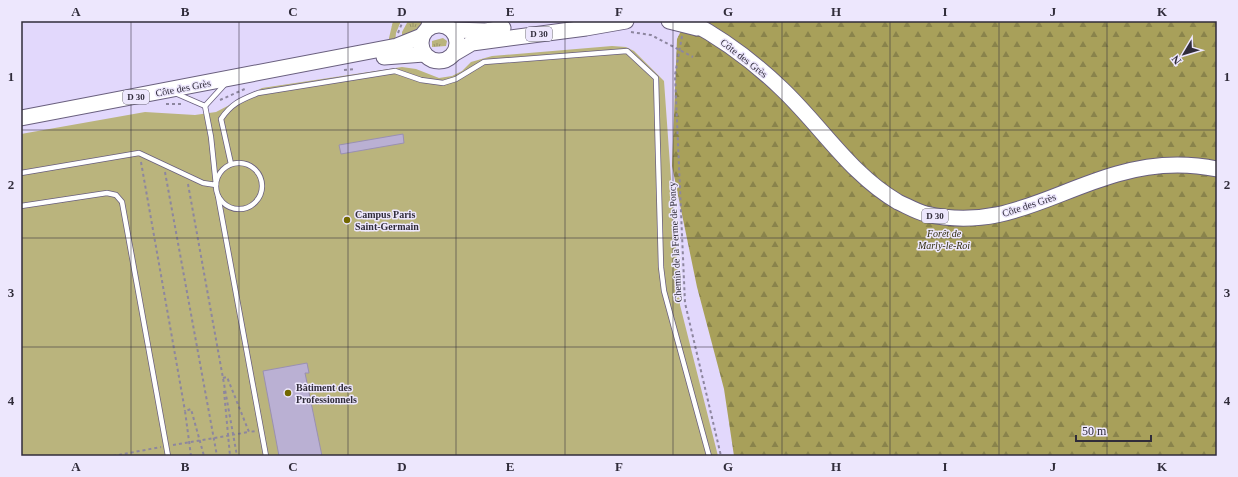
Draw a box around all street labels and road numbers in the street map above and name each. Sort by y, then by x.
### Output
road number: D 30 [526,27,552,41]
street label: Côte des Grès [719,36,770,80]
street label: Côte des Grès [154,77,212,99]
road number: D 30 [123,90,149,104]
street label: Chemin de la Ferme de Poncy [666,181,684,303]
street label: Côte des Grès [1001,191,1057,219]
road number: D 30 [922,209,948,223]

